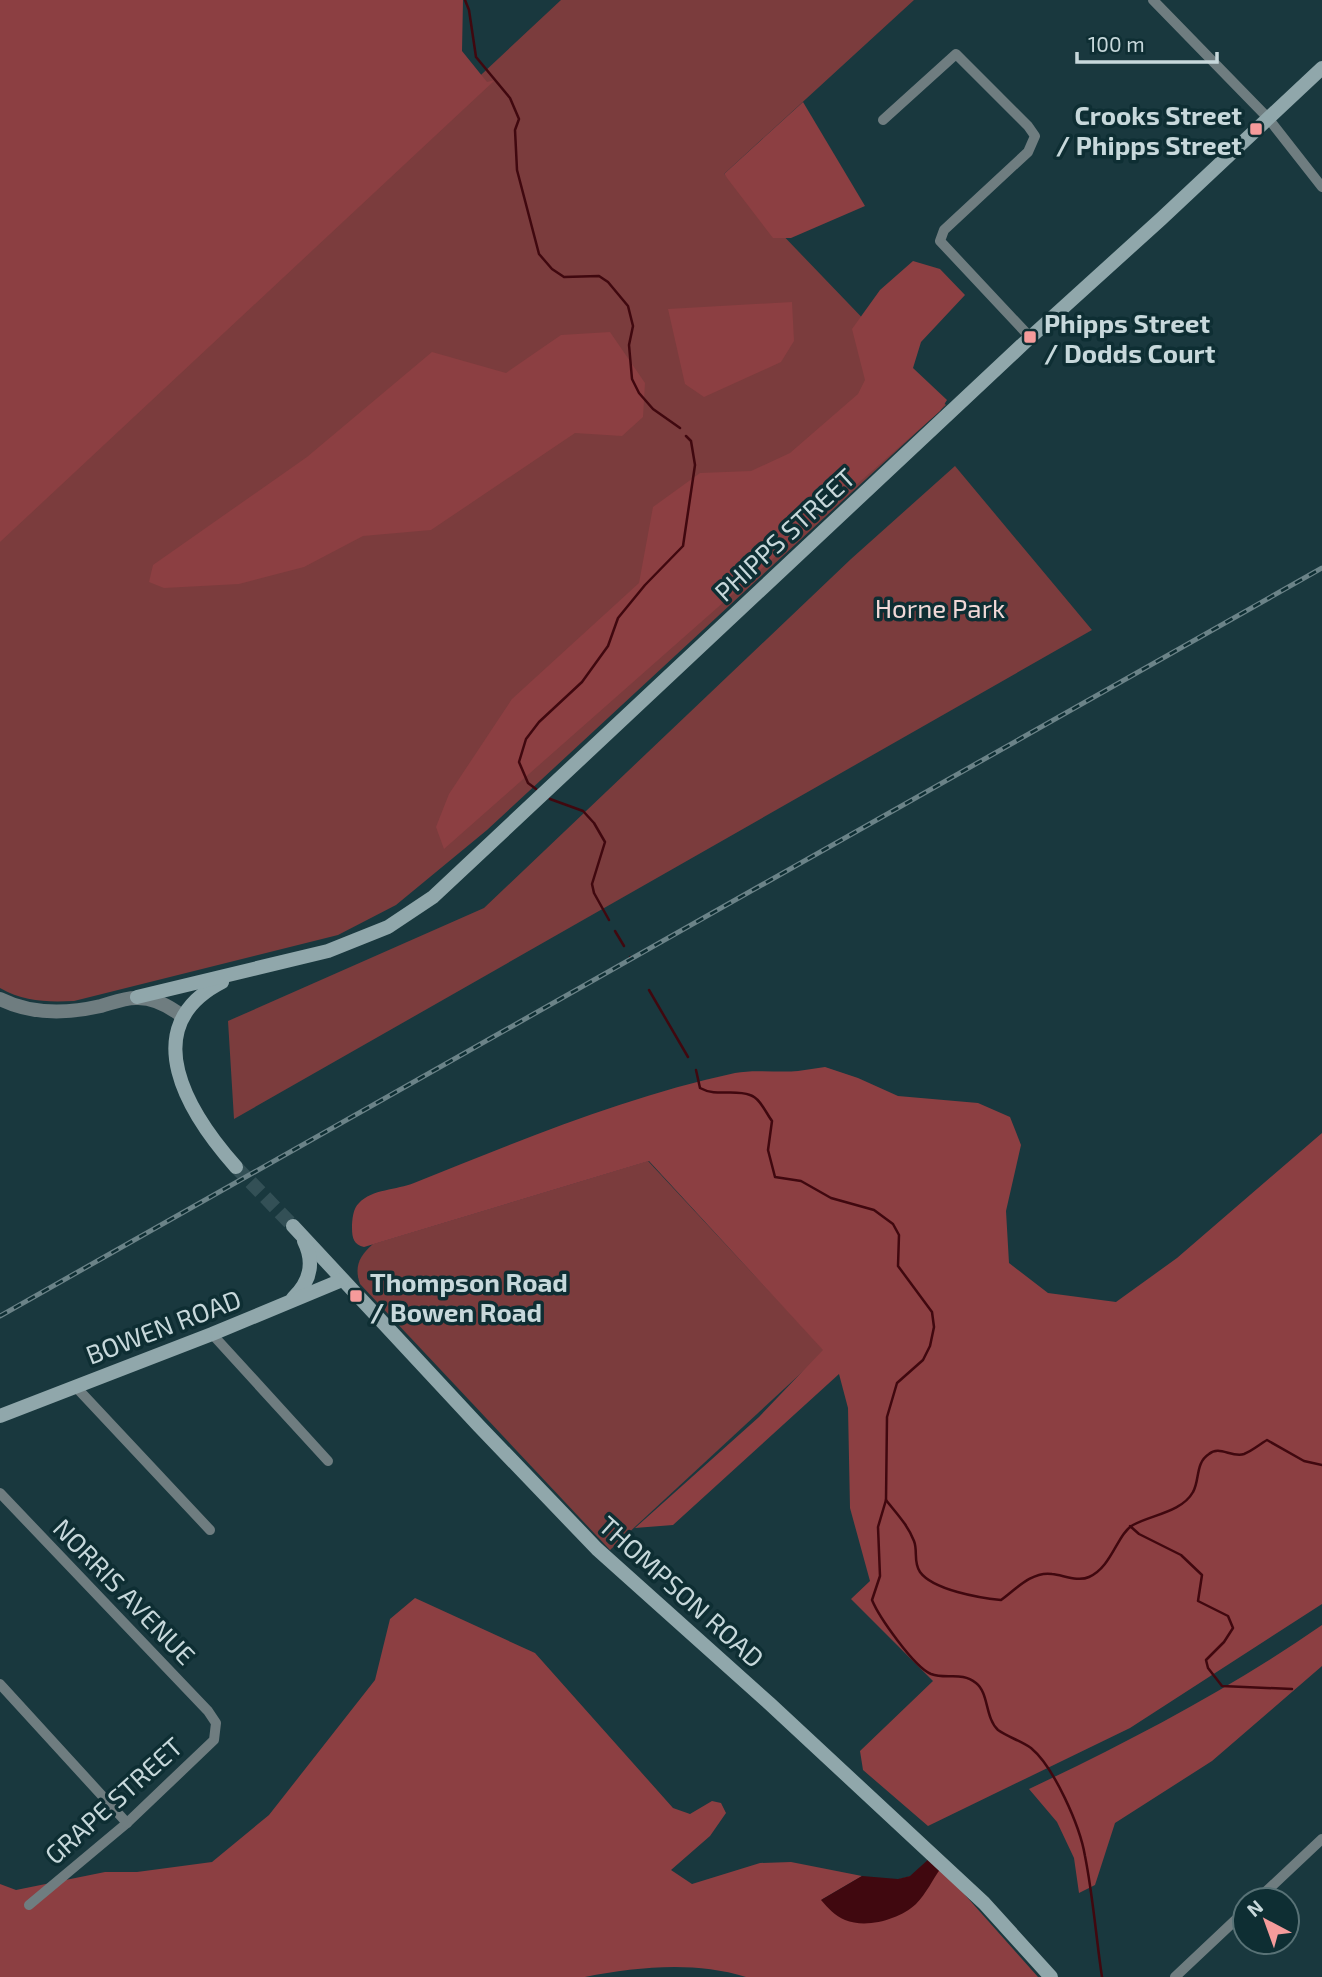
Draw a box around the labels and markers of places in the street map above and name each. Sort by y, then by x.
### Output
place label: Crooks Street / Phipps Street [1056,99,1242,160]
marker: Crooks Street / Phipps Street [1248,121,1264,137]
place label: Phipps Street / Dodds Court [1044,307,1216,368]
marker: Phipps Street / Dodds Court [1022,329,1038,345]
place label: Thompson Road / Bowen Road [370,1266,568,1327]
marker: Thompson Road / Bowen Road [348,1288,364,1304]

